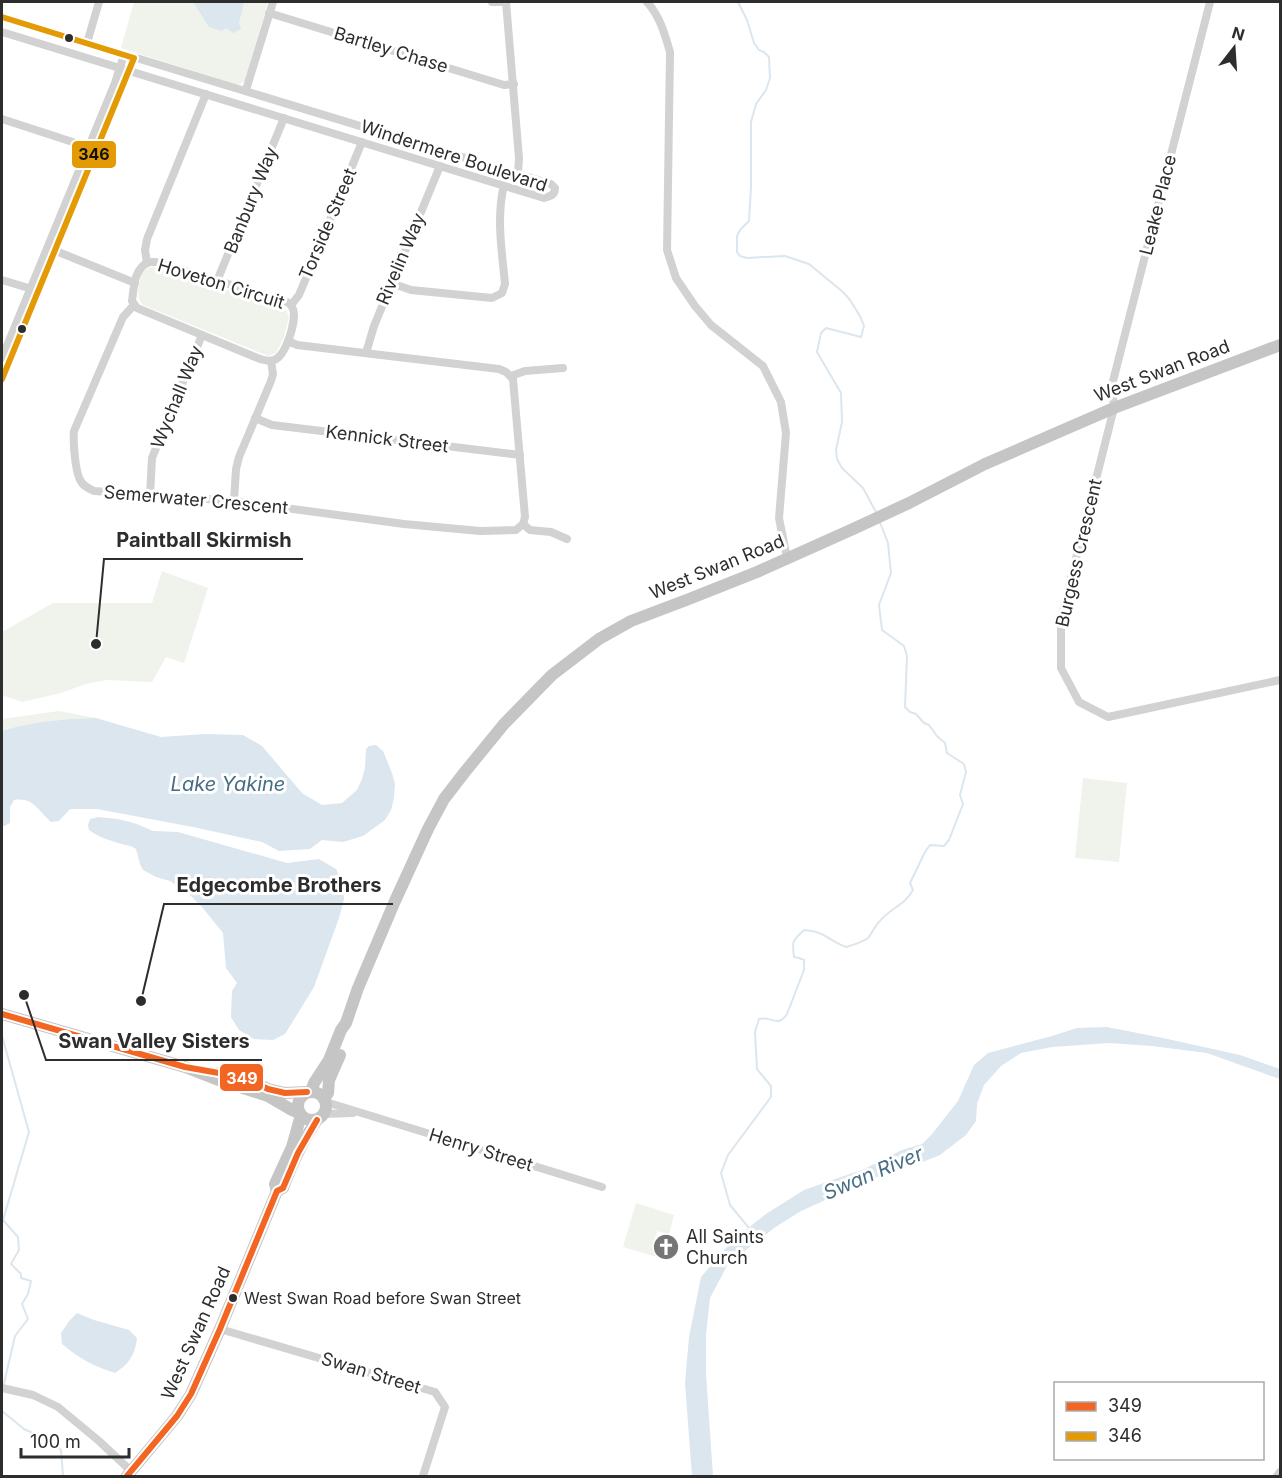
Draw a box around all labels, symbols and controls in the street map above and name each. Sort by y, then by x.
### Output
north arrow [1204,18,1264,78]
street label: Bartley Chase [331,22,451,77]
text: N [1230,22,1247,45]
unlabelled marker [63,32,75,44]
street label: Windermere Boulevard [358,115,550,196]
line badge: 346 [71,140,117,169]
street label: Banbury Way [220,143,281,256]
text: 346 [78,144,110,164]
street label: Leake Place [1135,152,1180,257]
street label: Torside Street [295,165,360,283]
street label: Rivelin Way [372,210,429,308]
street label: Hoveton Circuit [155,254,287,313]
unlabelled marker [16,323,28,335]
street label: West Swan Road [1091,335,1232,406]
street label: Wychall Way [146,342,207,451]
street label: Kennick Street [324,421,450,456]
street label: Burgess Crescent [1051,477,1106,629]
street label: Semerwater Crescent [103,481,289,518]
callout: Paintball Skirmish [104,521,303,559]
text: Paintball Skirmish [116,528,292,552]
street label: West Swan Road [646,530,787,603]
water label: Lake Yakine [171,772,285,796]
callout: Edgecombe Brothers [164,866,393,904]
text: Edgecombe Brothers [176,873,382,897]
callout: Swan Valley Sisters [46,1022,262,1060]
text: Swan Valley Sisters [58,1029,250,1053]
line badge: 349 [219,1063,264,1092]
text: 349 [226,1068,258,1088]
street label: Henry Street [427,1124,536,1175]
water label: Swan River [819,1141,927,1205]
place label: All Saints Church [686,1226,764,1268]
church icon: All Saints Church [651,1232,681,1262]
street label: West Swan Road [157,1263,234,1403]
place label: West Swan Road before Swan Street [244,1288,521,1308]
marker: West Swan Road before Swan Street [227,1292,239,1304]
street label: Swan Street [319,1347,424,1398]
legend [1054,1382,1264,1460]
text: 349 [1108,1395,1142,1416]
scale bar [21,1421,129,1459]
text: 346 [1108,1425,1142,1446]
text: 100 m [30,1431,81,1452]

